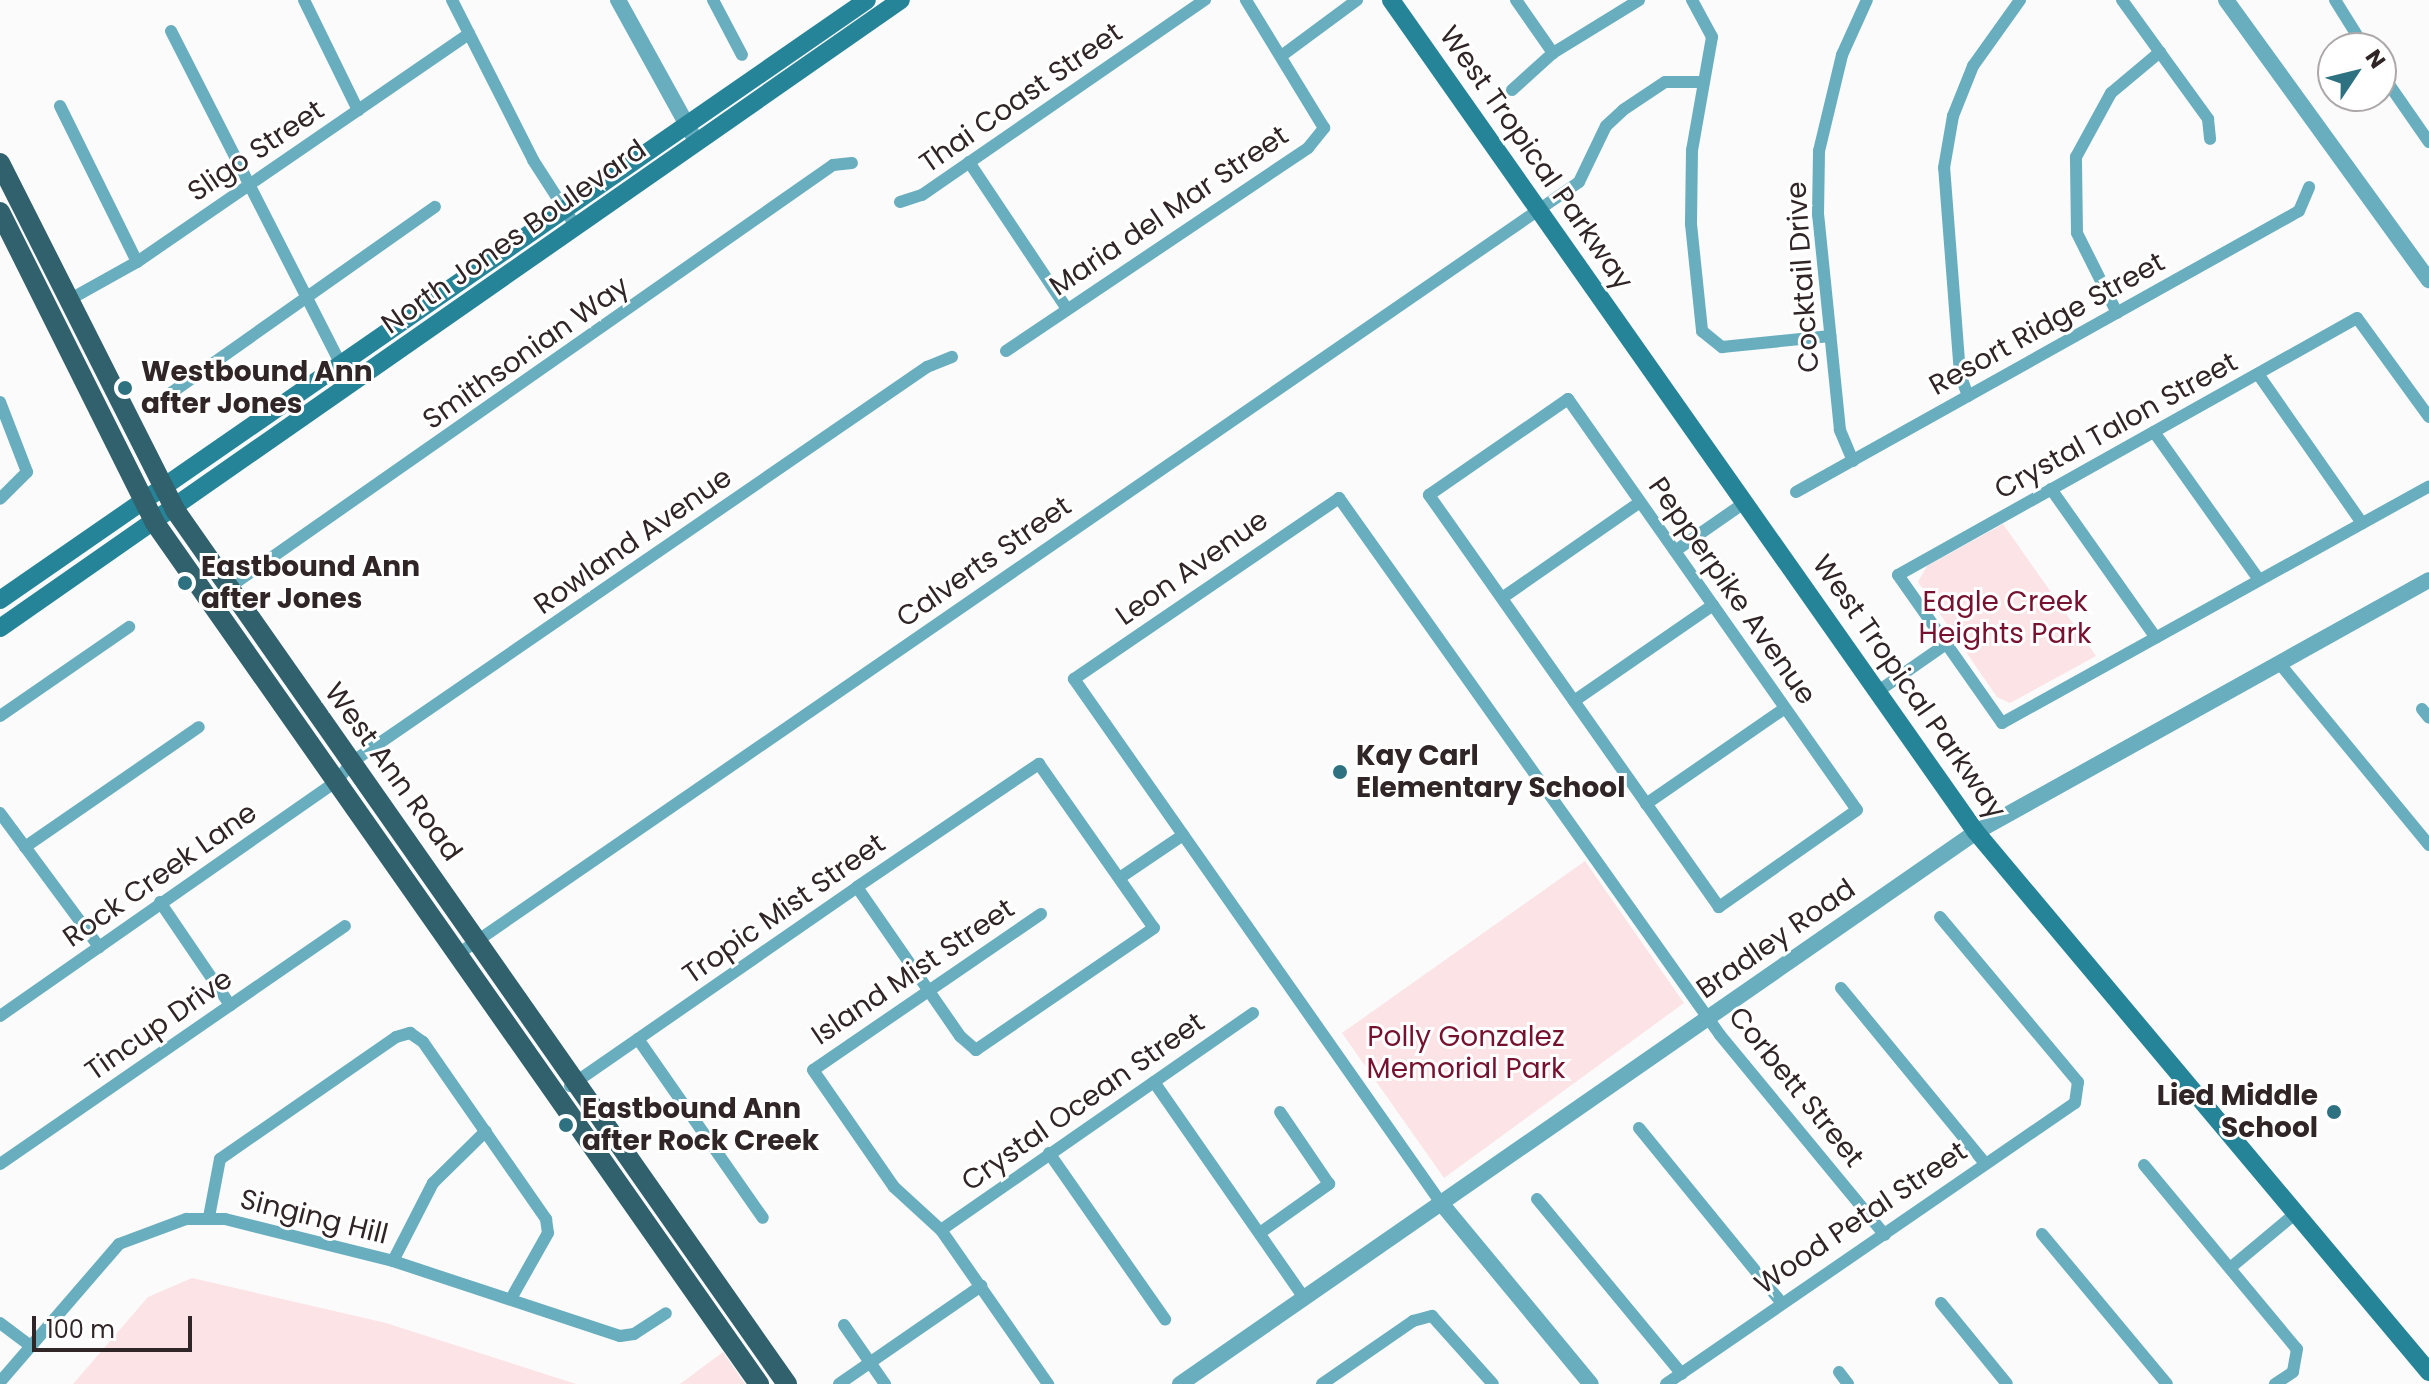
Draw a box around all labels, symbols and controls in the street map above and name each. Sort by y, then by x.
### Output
street label: Thai Coast Street [913,16,1129,180]
street label: West Tropical Parkway [1432,20,1640,296]
north arrow [2317,32,2397,112]
text: N [2358,43,2393,75]
street label: Sligo Street [182,93,330,209]
street label: Maria del Mar Street [1043,119,1295,303]
street label: North Jones Boulevard [375,133,653,341]
street label: Cocktail Drive [1780,180,1826,374]
street label: Resort Ridge Street [1924,245,2170,403]
street label: Smithsonian Way [416,269,636,437]
street label: Crystal Talon Street [1989,345,2243,507]
place label: Westbound Ann after Jones [141,355,373,421]
marker: Westbound Ann after Jones [116,379,134,397]
street label: Rowland Avenue [528,460,738,622]
street label: Pepperpike Avenue [1641,471,1823,711]
street label: Calverts Street [890,489,1078,635]
street label: Leon Avenue [1109,503,1275,633]
street label: West Tropical Parkway [1805,549,2013,825]
place label: Eastbound Ann after Jones [201,550,420,616]
marker: Eastbound Ann after Jones [176,574,194,592]
park label: Eagle Creek Heights Park [1919,585,2091,651]
street label: West Ann Road [317,676,469,868]
place label: Kay Carl Elementary School [1356,739,1625,805]
marker: Kay Carl Elementary School [1331,763,1349,781]
street label: Rock Creek Lane [57,796,263,954]
street label: Tropic Mist Street [676,827,892,991]
street label: Bradley Road [1690,872,1862,1006]
street label: Island Mist Street [805,892,1021,1052]
street label: Tincup Drive [79,962,239,1088]
street label: Corbett Street [1721,1000,1871,1174]
street label: Crystal Ocean Street [955,1005,1211,1199]
park label: Polly Gonzalez Memorial Park [1367,1020,1565,1086]
place label: Lied Middle School [2157,1079,2318,1145]
place label: Eastbound Ann after Rock Creek [582,1092,819,1158]
marker: Lied Middle School [2325,1103,2343,1121]
marker: Eastbound Ann after Rock Creek [557,1116,575,1134]
street label: Wood Petal Street [1749,1135,1973,1301]
street label: Singing Hill [236,1182,392,1252]
scale bar [36,1300,196,1350]
text: 100 m [46,1313,115,1346]

